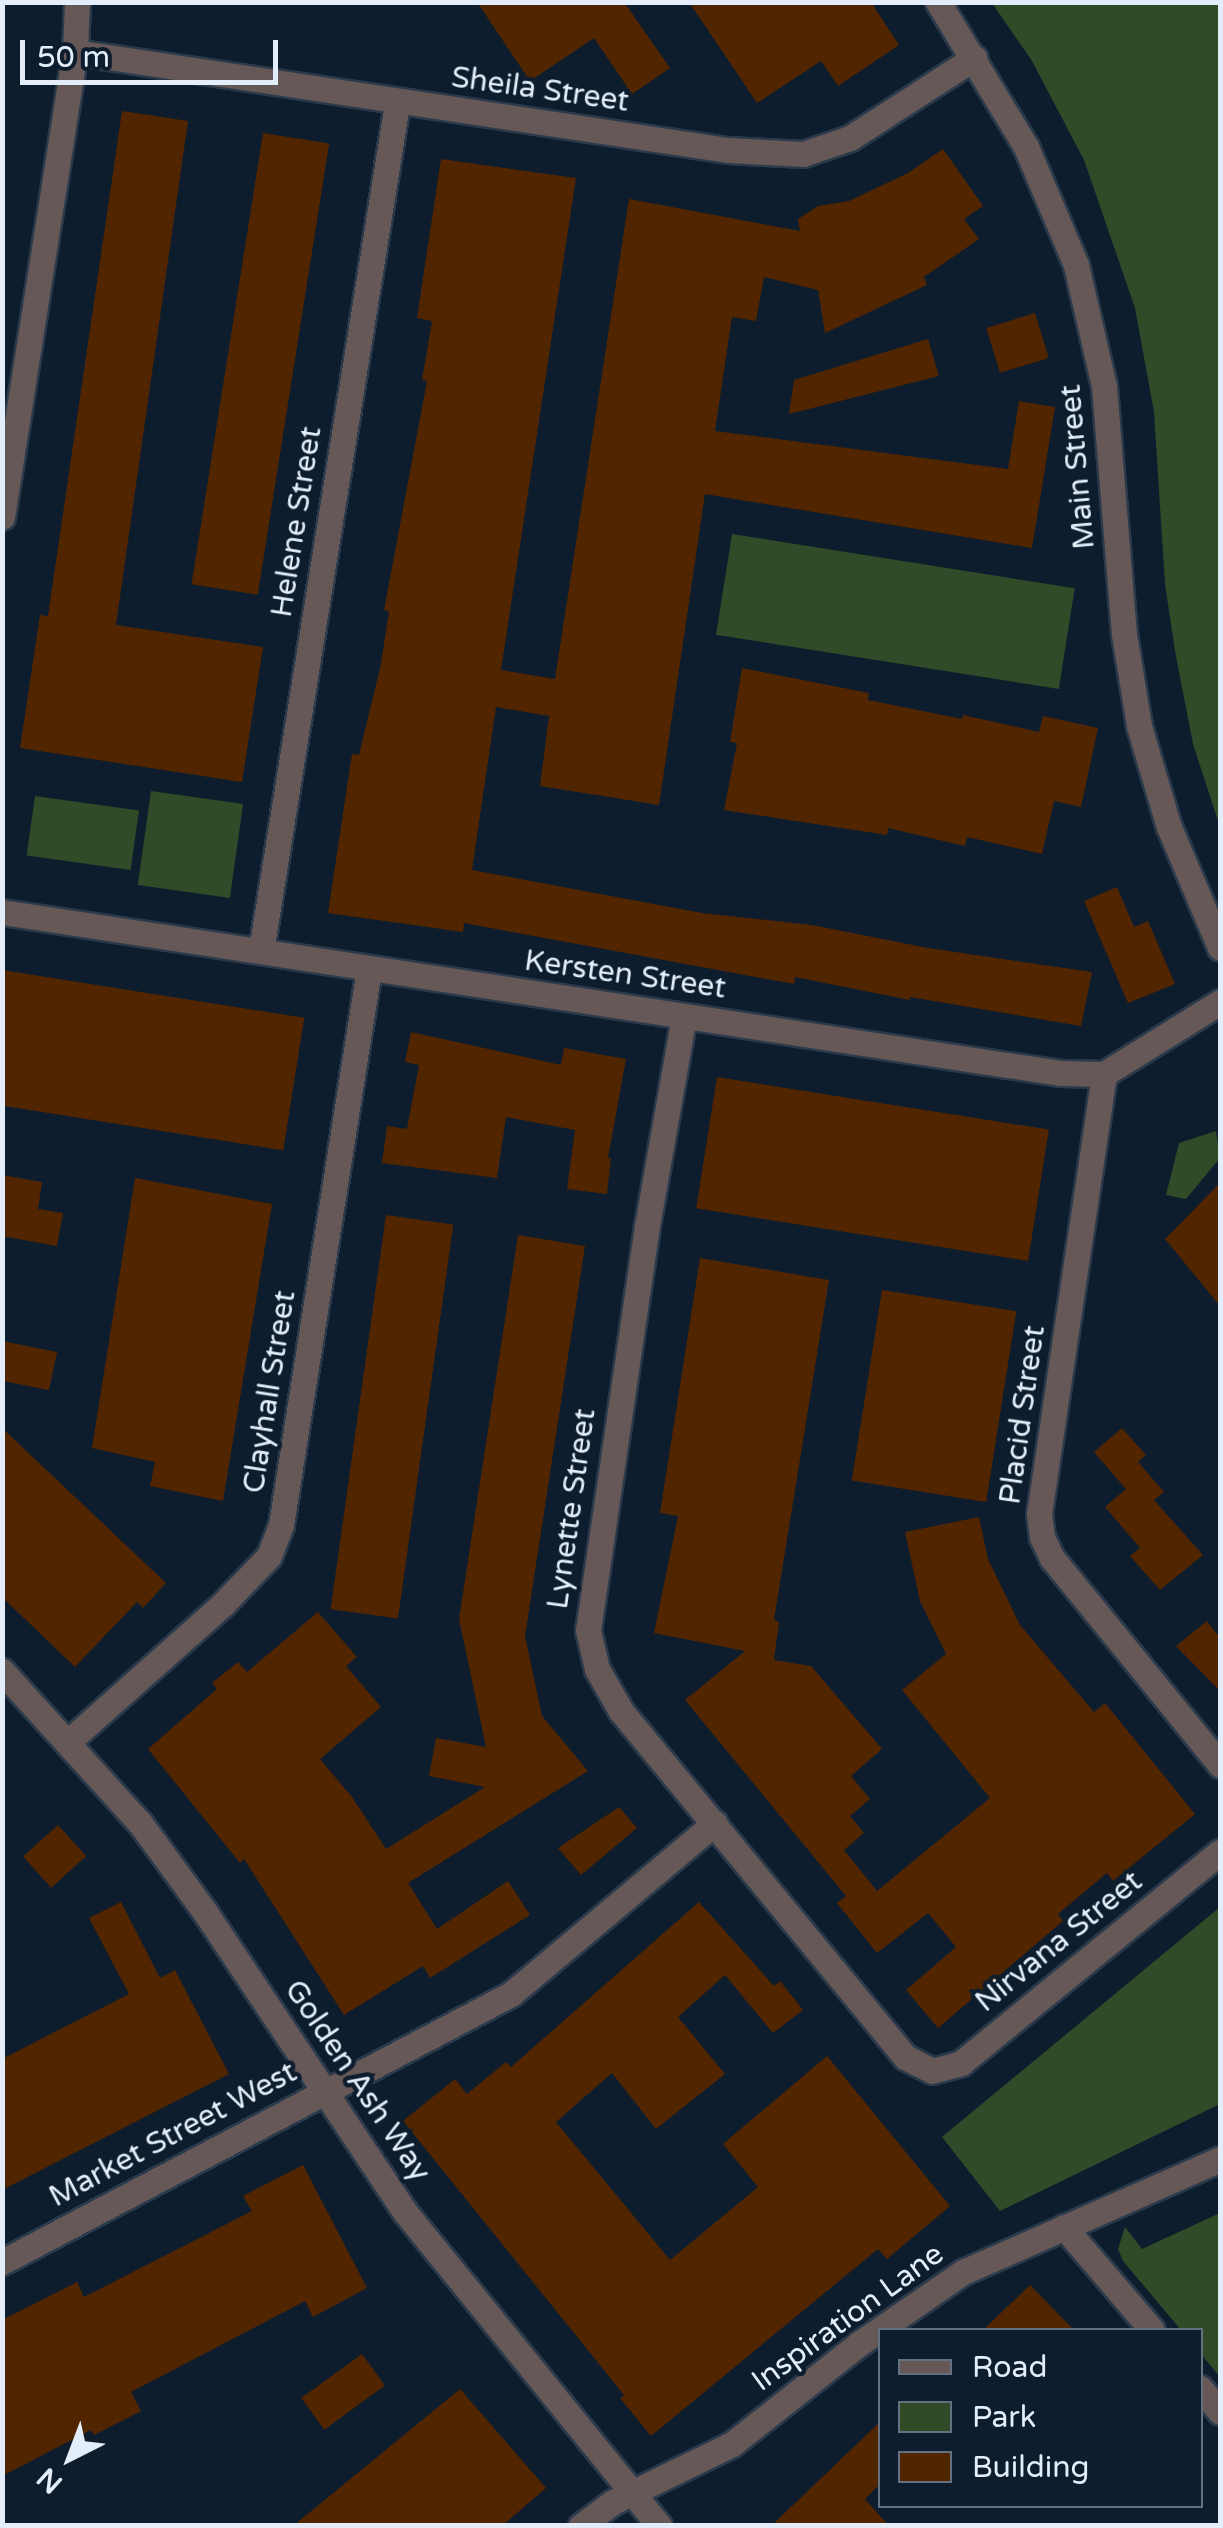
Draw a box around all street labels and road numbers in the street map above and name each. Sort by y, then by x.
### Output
street label: Sheila Street [449,60,631,120]
street label: Main Street [1053,383,1103,551]
street label: Helene Street [264,424,330,620]
street label: Kersten Street [522,943,728,1007]
street label: Clayhall Street [236,1288,304,1496]
street label: Placid Street [993,1323,1053,1507]
street label: Lynette Street [540,1407,604,1611]
street label: Nirvana Street [968,1864,1150,2020]
street label: Golden Ash Way [276,1973,438,2189]
street label: Market Street West [43,2055,303,2215]
street label: Inspiration Lane [745,2236,951,2400]

